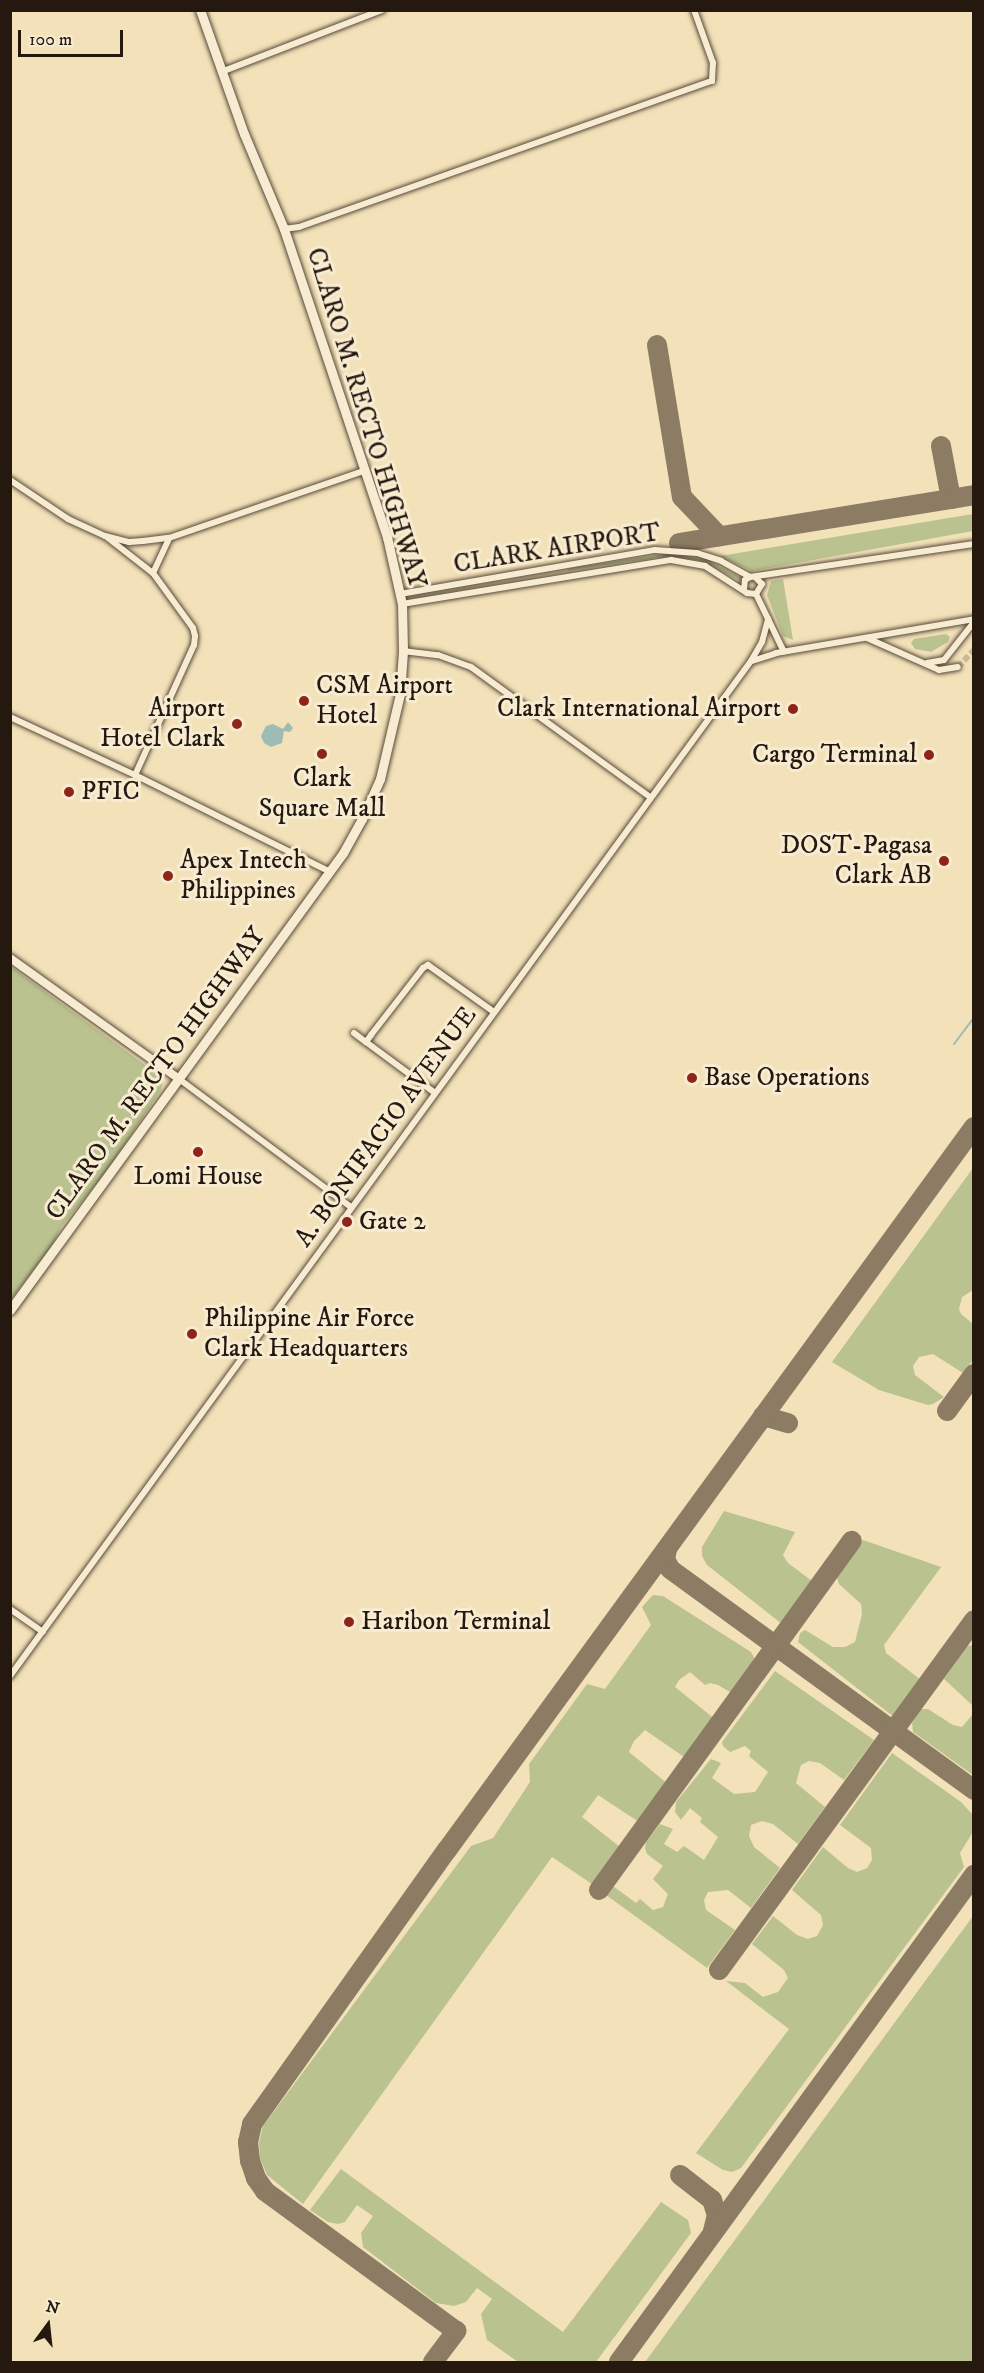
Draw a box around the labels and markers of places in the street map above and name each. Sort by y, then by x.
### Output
place label: CSM Airport Hotel [316,670,453,732]
place label: Airport Hotel Clark [100,693,225,754]
place label: Clark International Airport [497,693,781,725]
marker: CSM Airport Hotel [297,694,311,708]
marker: Clark International Airport [786,702,800,716]
marker: Airport Hotel Clark [230,717,244,731]
place label: Cargo Terminal [752,739,917,771]
marker: Clark Square Mall [315,747,329,761]
marker: Cargo Terminal [922,748,936,762]
place label: Clark Square Mall [259,763,385,825]
place label: PFIC [81,776,140,808]
marker: PFIC [62,785,76,799]
place label: DOST-Pagasa Clark AB [781,830,932,892]
place label: Apex Intech Philippines [180,845,307,906]
marker: DOST-Pagasa Clark AB [937,854,951,868]
marker: Apex Intech Philippines [161,869,175,883]
place label: Base Operations [704,1062,869,1094]
marker: Base Operations [685,1071,699,1085]
marker: Lomi House [191,1145,205,1159]
place label: Lomi House [133,1161,263,1193]
place label: Gate 2 [359,1206,426,1238]
marker: Gate 2 [340,1215,354,1229]
place label: Philippine Air Force Clark Headquarters [204,1303,414,1364]
marker: Philippine Air Force Clark Headquarters [185,1327,199,1341]
place label: Haribon Terminal [361,1606,550,1638]
marker: Haribon Terminal [342,1615,356,1629]

